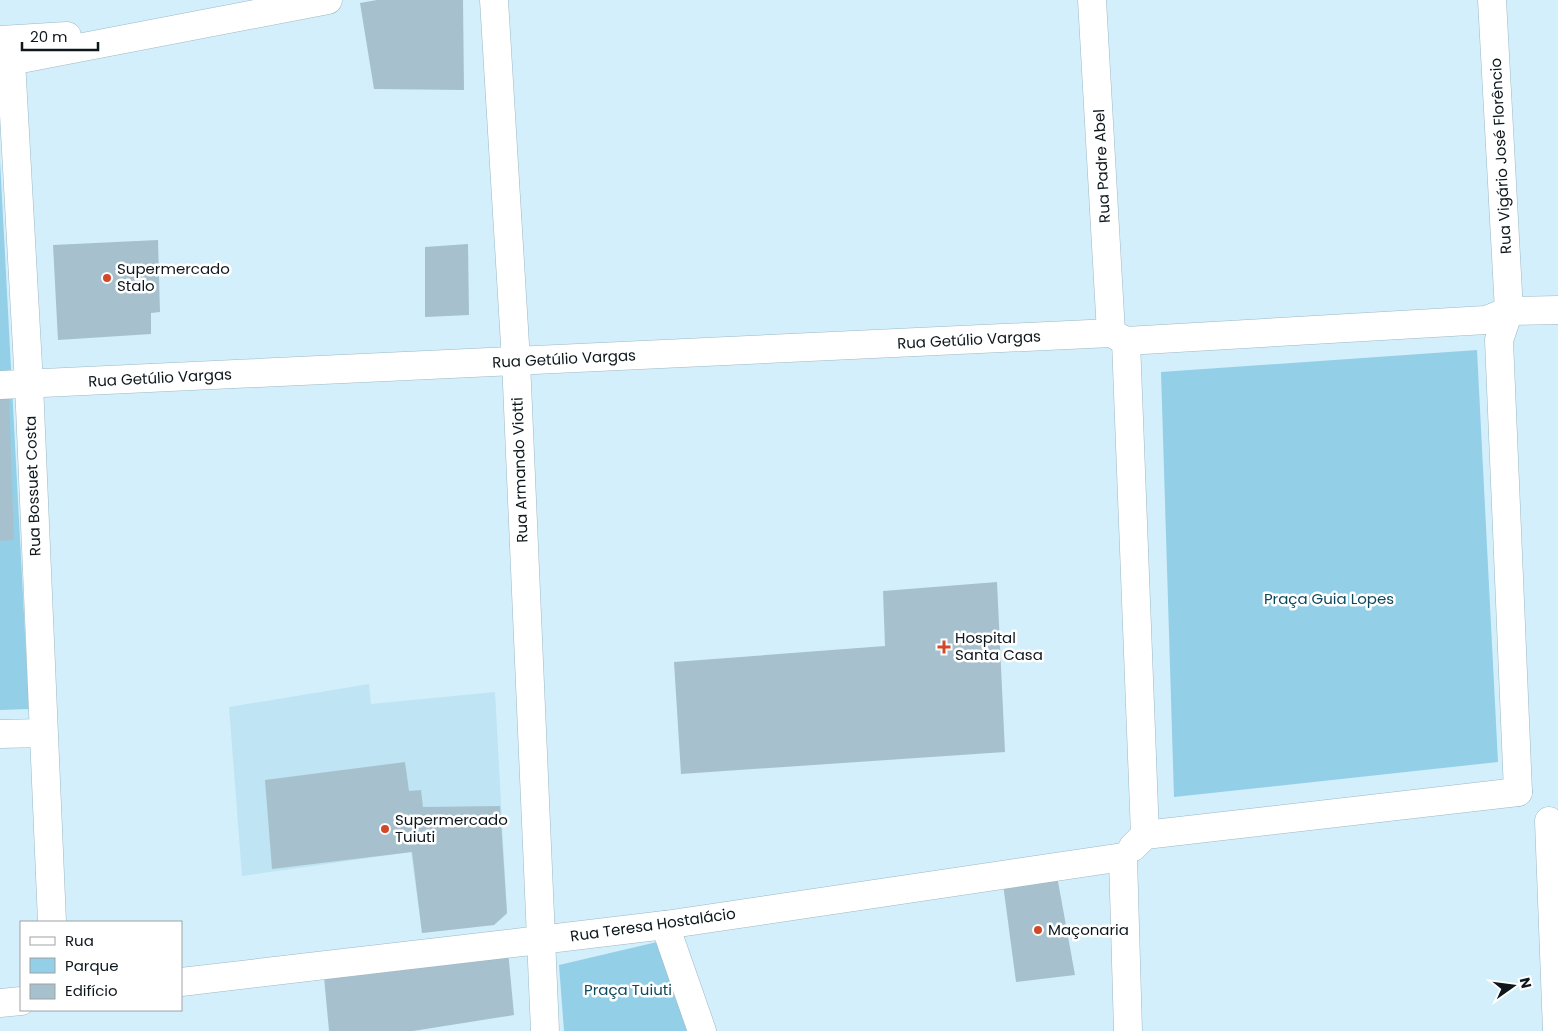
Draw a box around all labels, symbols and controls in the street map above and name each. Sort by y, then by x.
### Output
scale bar [22,20,99,52]
text: 20 m [30,26,68,47]
street label: Rua Vigário José Florêncio [1485,57,1516,255]
street label: Rua Padre Abel [1088,109,1115,223]
place label: Supermercado Stalo [117,258,230,296]
marker: Supermercado Stalo [101,272,113,284]
street label: Rua Getúlio Vargas [897,325,1042,354]
street label: Rua Getúlio Vargas [492,344,637,373]
street label: Rua Getúlio Vargas [88,363,233,392]
street label: Rua Armando Viotti [506,397,533,543]
street label: Rua Bossuet Costa [20,416,45,556]
park label: Praça Guia Lopes [1264,588,1394,609]
place label: Hospital Santa Casa [955,627,1043,665]
marker: Hospital Santa Casa [937,640,951,654]
place label: Supermercado Tuiuti [395,809,508,847]
marker: Supermercado Tuiuti [379,823,391,835]
street label: Rua Teresa Hostalácio [569,903,737,947]
place label: Maçonaria [1048,919,1129,940]
legend [20,921,182,1011]
marker: Maçonaria [1032,924,1044,936]
text: Rua [65,930,94,951]
text: Parque [65,955,118,976]
north arrow [1488,961,1538,1011]
text: N [1515,975,1537,990]
park label: Praça Tuiuti [584,979,672,1000]
text: Edifício [65,980,118,1001]

